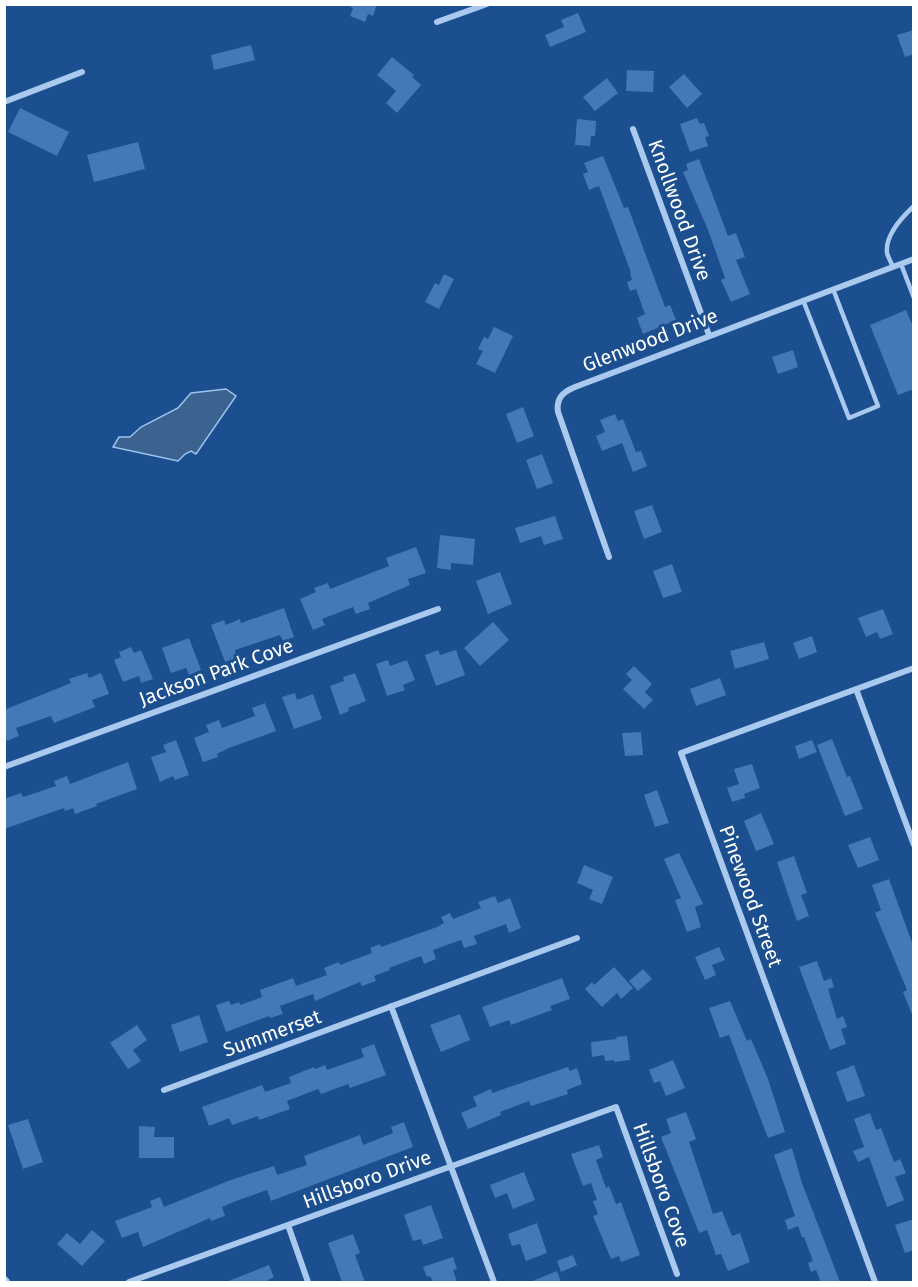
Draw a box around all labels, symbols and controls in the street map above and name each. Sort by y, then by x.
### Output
street label: Knollwood Drive [643,136,717,284]
street label: Glenwood Drive [579,303,721,377]
street label: Jackson Park Cove [136,633,296,711]
street label: Pinewood Street [714,822,788,971]
street label: Summerset [220,1004,325,1062]
street label: Hillsboro Cove [628,1119,696,1251]
street label: Hillsboro Drive [300,1145,434,1213]

